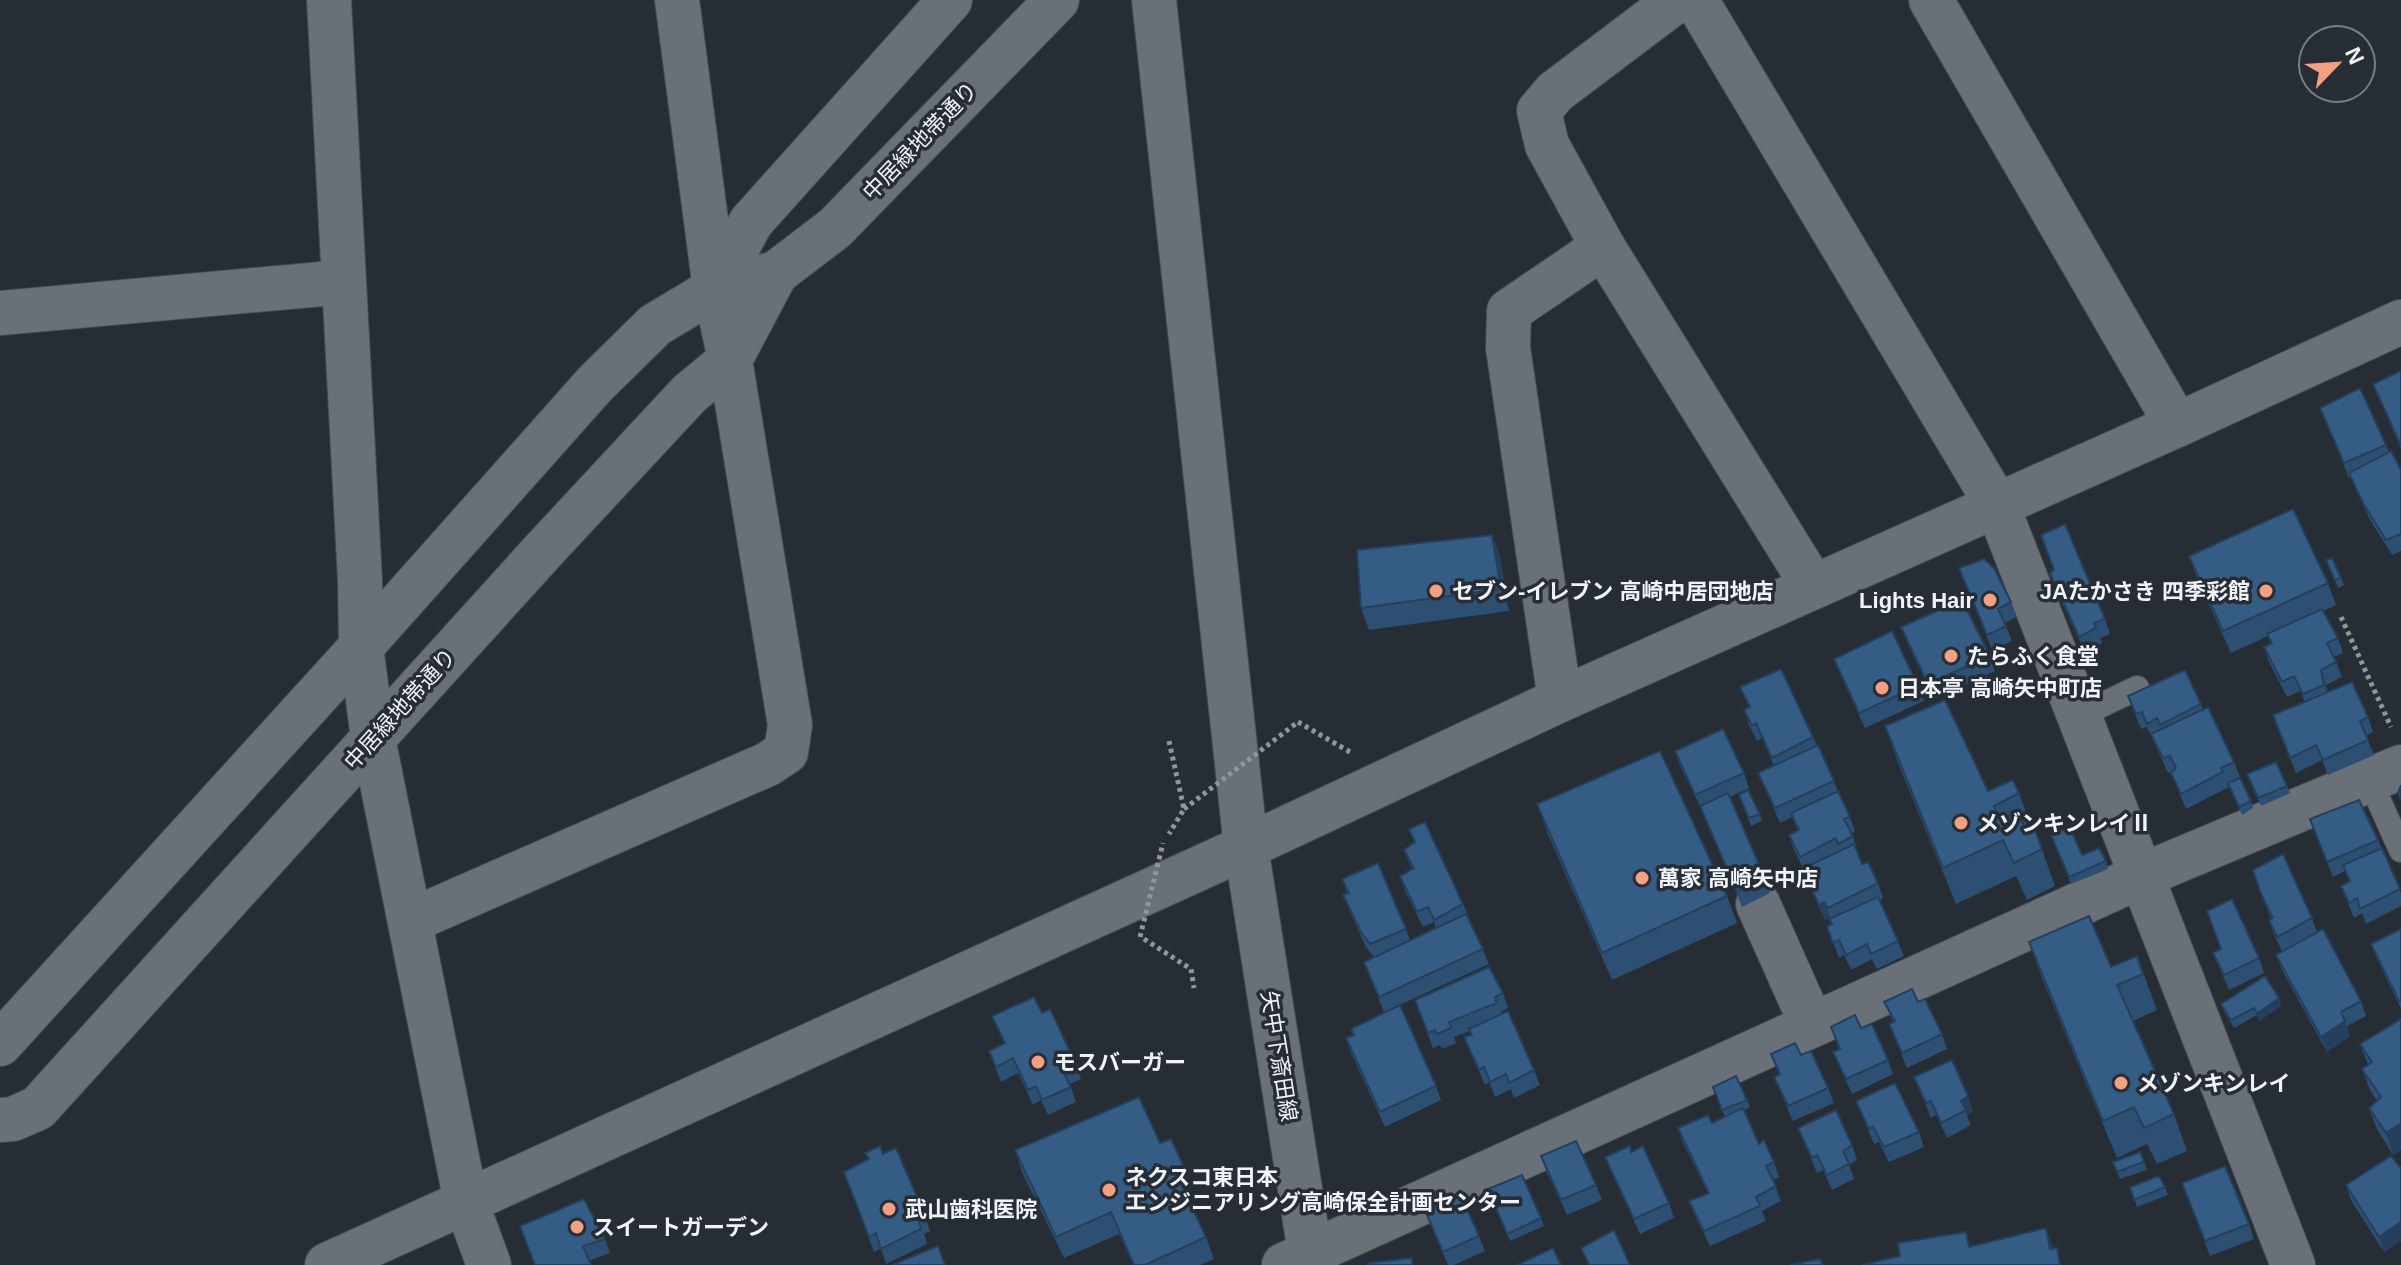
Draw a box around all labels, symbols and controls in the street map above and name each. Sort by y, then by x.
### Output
north arrow [2297,24,2377,104]
text: N [2340,43,2369,68]
street label: 中居緑地帯通り [858,77,982,205]
place label: セブン-イレブン 高崎中居団地店 [1452,579,1773,604]
place label: JAたかさき 四季彩館 [2040,579,2250,604]
marker: セブン-イレブン 高崎中居団地店 [1427,582,1445,600]
marker: JAたかさき 四季彩館 [2257,582,2275,600]
place label: Lights Hair [1859,588,1974,613]
marker: Lights Hair [1981,591,1999,609]
street label: 中居緑地帯通り [339,643,461,775]
place label: たらふく食堂 [1967,644,2099,669]
marker: たらふく食堂 [1942,647,1960,665]
place label: 日本亭 高崎矢中町店 [1898,676,2102,701]
marker: 日本亭 高崎矢中町店 [1873,679,1891,697]
place label: メゾンキンレイⅡ [1977,811,2152,836]
marker: メゾンキンレイⅡ [1952,814,1970,832]
place label: 萬家 高崎矢中店 [1658,866,1818,891]
marker: 萬家 高崎矢中店 [1633,869,1651,887]
street label: 矢中下斎田線 [1256,989,1302,1123]
place label: モスバーガー [1054,1050,1186,1075]
marker: モスバーガー [1029,1053,1047,1071]
place label: メゾンキンレイ [2137,1071,2290,1096]
marker: メゾンキンレイ [2112,1074,2130,1092]
place label: ネクスコ東日本 エンジニアリング高崎保全計画センター [1125,1165,1521,1215]
marker: ネクスコ東日本 エンジニアリング高崎保全計画センター [1100,1181,1118,1199]
place label: 武山歯科医院 [905,1197,1037,1222]
marker: 武山歯科医院 [880,1200,898,1218]
place label: スイートガーデン [593,1215,769,1240]
marker: スイートガーデン [568,1218,586,1236]

